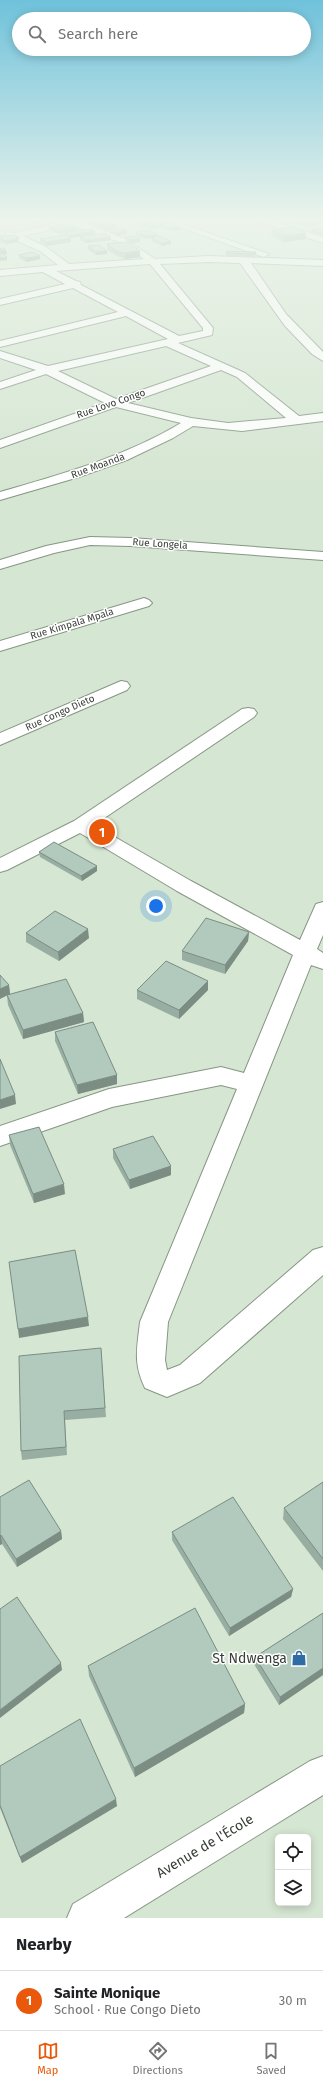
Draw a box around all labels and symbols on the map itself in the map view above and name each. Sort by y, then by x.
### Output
street label: Rue Lovo Congo [75,387,147,421]
street label: Rue Moanda [70,451,126,481]
street label: Rue Longela [132,536,188,552]
street label: Rue Kimpala Mpala [29,606,115,642]
street label: Rue Congo Dieto [23,692,97,734]
pin: 1 [89,817,115,847]
your location [146,896,166,916]
shop icon: St Ndwenga [290,1649,308,1667]
place label: St Ndwenga [212,1650,287,1667]
street label: Avenue de l'École [153,1809,257,1882]

